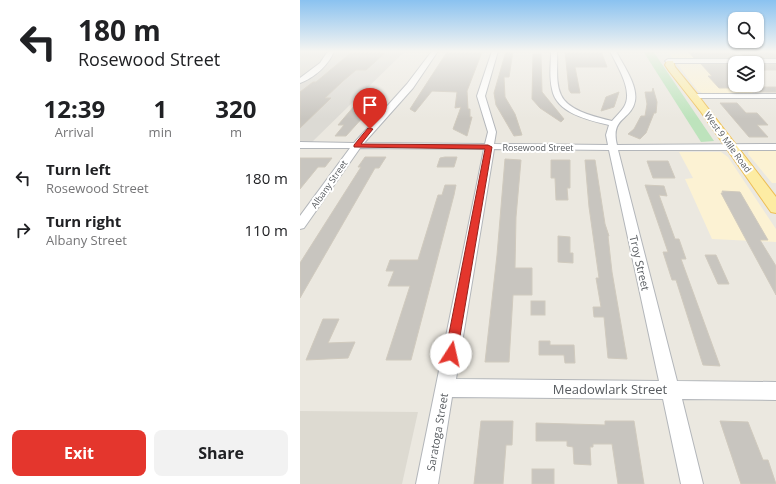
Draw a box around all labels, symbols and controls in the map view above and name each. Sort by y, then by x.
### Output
text: 180 m [78,11,161,49]
map controls [728,12,764,92]
button: search [728,12,764,48]
icon: left [12,16,64,68]
text: Rosewood Street [78,47,220,71]
button: layers [728,56,764,92]
pin [353,88,387,129]
text: 12:39 [43,92,105,125]
text: 1 [153,92,167,125]
text: 320 [215,92,257,125]
icon: arrive [359,94,381,116]
street label: West 9 Mile Road [702,109,754,175]
text: Arrival [55,123,94,141]
text: min [149,123,172,141]
text: m [230,123,242,141]
street label: Rosewood Street [502,141,574,154]
street label: Albany Street [308,157,350,211]
text: Turn left [46,159,111,179]
icon: left [12,167,34,189]
text: 180 m [244,168,288,188]
text: Rosewood Street [46,179,149,197]
text: Turn right [46,211,121,231]
icon: right [12,219,34,241]
text: 110 m [244,220,288,240]
text: Albany Street [46,231,127,249]
street label: Troy Street [626,234,654,292]
position arrow [430,333,472,375]
street label: Meadowlark Street [553,380,668,398]
street label: Saratoga Street [423,392,451,472]
button: Exit [12,430,146,476]
button: Share [154,430,288,476]

